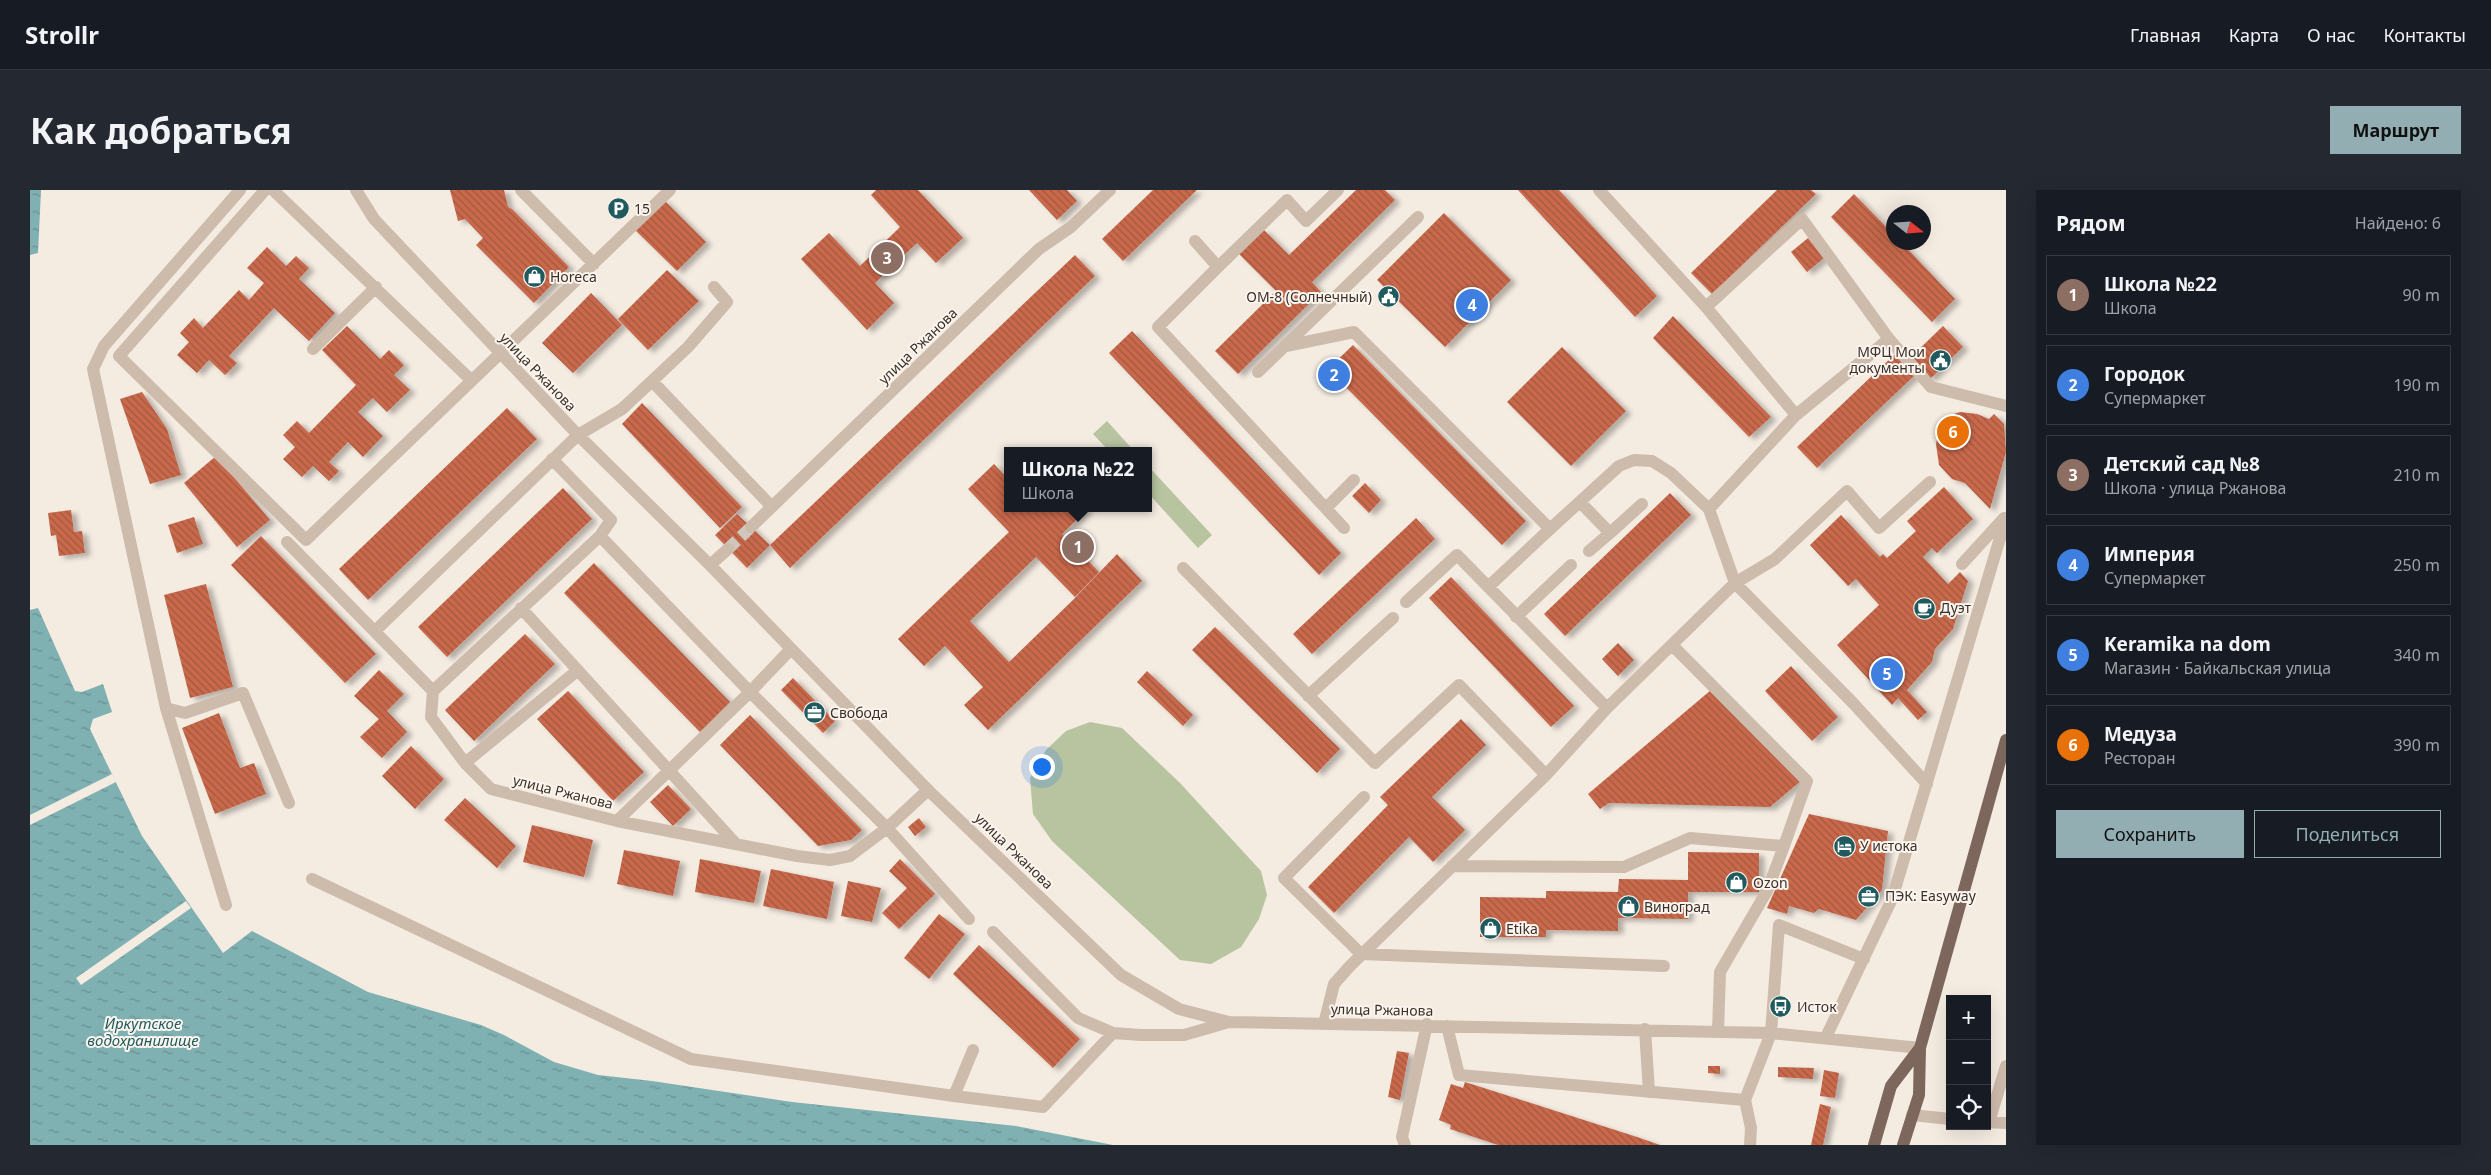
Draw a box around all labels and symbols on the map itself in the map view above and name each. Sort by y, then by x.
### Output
parking icon: 15 [606,197,630,221]
place label: 15 [634,199,650,218]
north arrow [1886,205,1931,250]
pin: 3 [871,239,903,277]
shop icon: Horeca [522,265,546,289]
place label: Horeca [550,267,597,286]
public building icon: ОМ-8 (Солнечный) [1376,285,1400,309]
pin: 4 [1456,286,1488,324]
place label: ОМ-8 (Солнечный) [1246,287,1372,306]
street label: улица Ржанова [874,303,961,388]
street label: улица Ржанова [496,328,581,415]
place label: МФЦ Мои документы [1849,342,1925,377]
public building icon: МФЦ Мои документы [1929,348,1953,372]
pin: 2 [1318,356,1350,394]
pin: 6 [1937,413,1969,451]
pin: 1 [1062,528,1094,566]
cafe icon: Дуэт [1912,596,1936,620]
place label: Дуэт [1940,598,1972,617]
pin: 5 [1871,655,1903,693]
office icon: Свобода [802,701,826,725]
place label: Свобода [830,703,888,722]
your location [1029,754,1055,780]
street label: улица Ржанова [511,770,615,813]
street label: улица Ржанова [971,808,1058,893]
hotel icon: У истока [1832,834,1856,858]
place label: У истока [1860,836,1917,855]
shop icon: Ozon [1725,871,1749,895]
place label: Ozon [1753,873,1788,892]
office icon: ПЭК: Easyway [1857,884,1881,908]
place label: ПЭК: Easyway [1885,886,1977,905]
shop icon: Виноград [1616,895,1640,919]
place label: Виноград [1644,897,1710,916]
shop icon: Etika [1478,917,1502,941]
place label: Etika [1506,919,1538,938]
bus stop icon: Исток [1769,995,1793,1019]
place label: Исток [1797,997,1837,1016]
street label: улица Ржанова [1331,999,1433,1020]
water label: Иркутское водохранилище [87,1013,199,1050]

